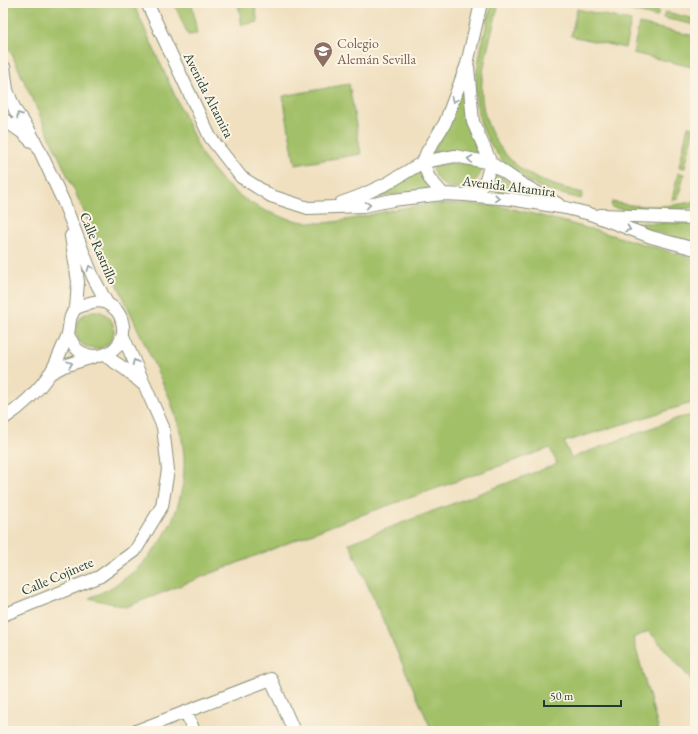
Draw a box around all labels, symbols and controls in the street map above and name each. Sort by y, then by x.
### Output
place label: Colegio Alemán Sevilla [336,34,416,68]
school or university icon: Colegio Alemán Sevilla [312,40,334,68]
street label: Avenida Altamira [179,48,239,141]
one-way arrow [450,97,458,104]
one-way arrow [17,113,24,120]
one-way arrow [467,155,473,164]
street label: Avenida Altamira [460,171,557,201]
one-way arrow [494,193,500,202]
one-way arrow [364,201,371,210]
street label: Calle Rastrillo [76,209,122,287]
one-way arrow [624,224,631,232]
one-way arrow [86,265,94,272]
one-way arrow [132,358,140,366]
one-way arrow [67,360,74,369]
street label: Calle Cojinete [18,553,96,599]
scale bar [544,682,621,708]
text: 50 m [550,688,574,704]

